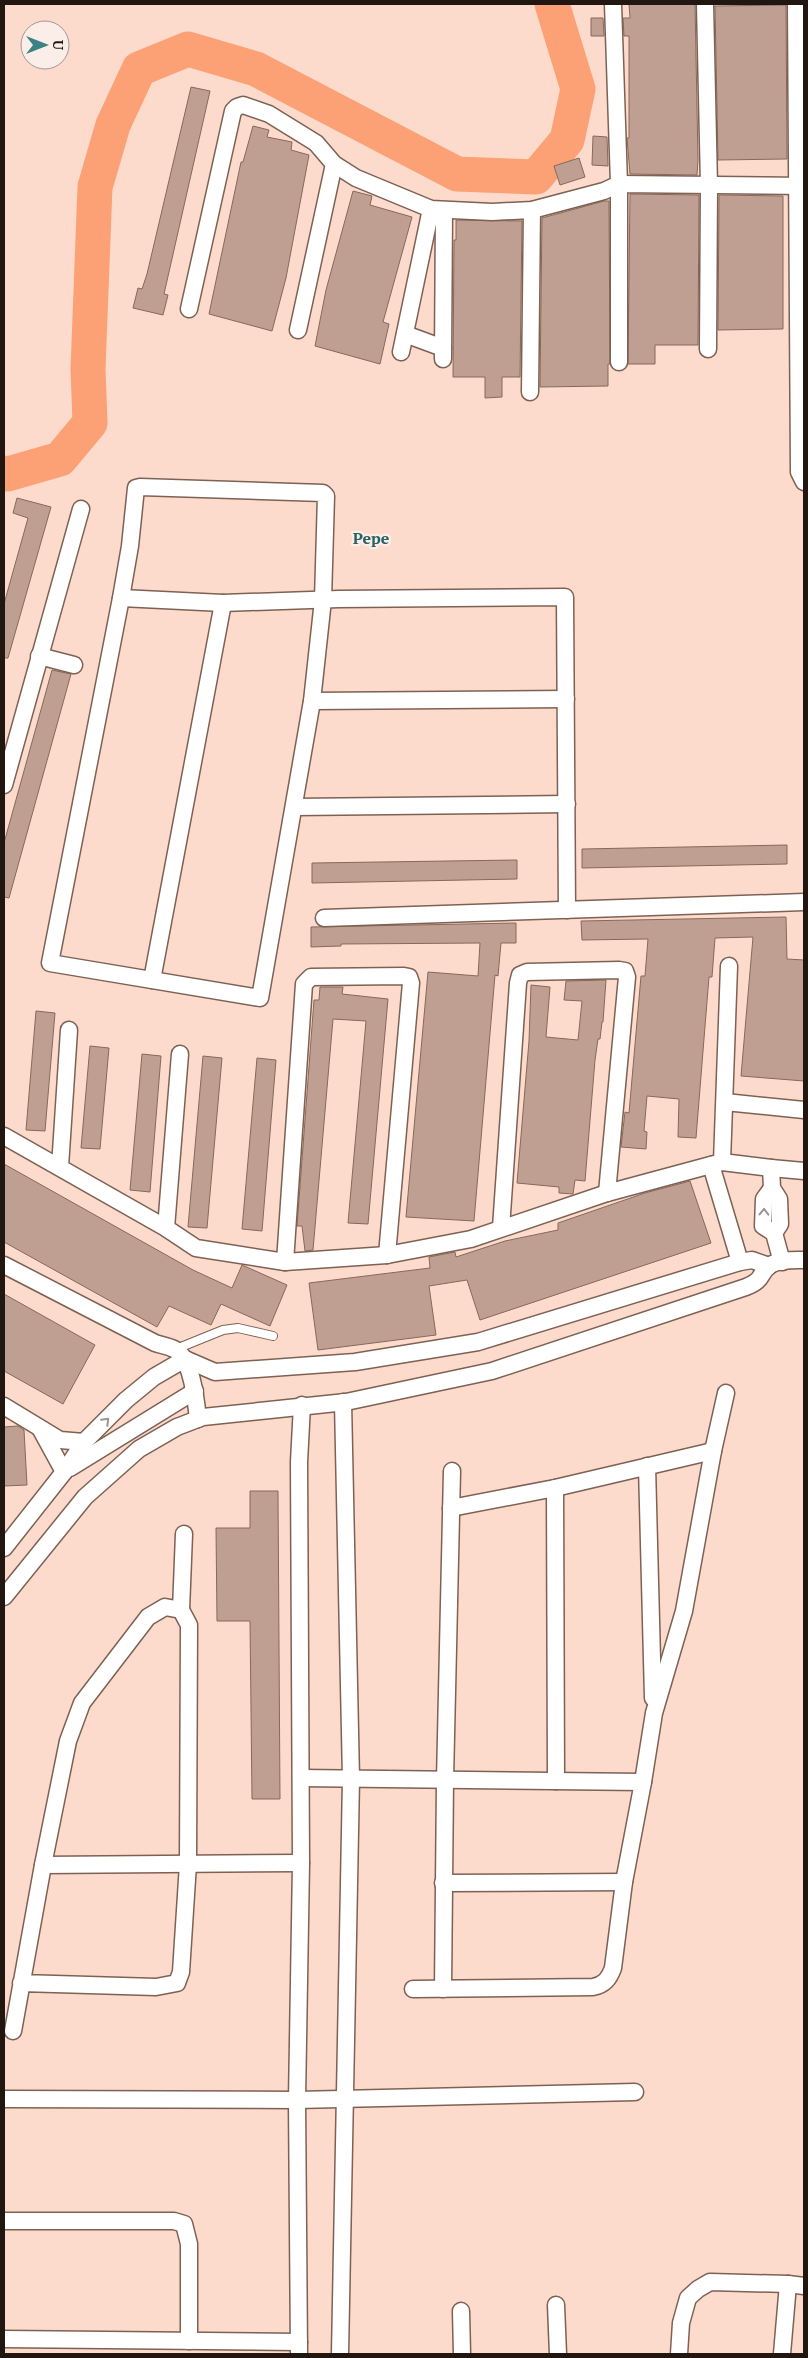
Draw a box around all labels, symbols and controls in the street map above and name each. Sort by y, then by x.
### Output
north arrow [20,20,70,70]
text: U [49,40,68,50]
district label: Pepe [353,527,390,549]
one-way arrow [759,1208,769,1216]
one-way arrow [100,1418,109,1427]

